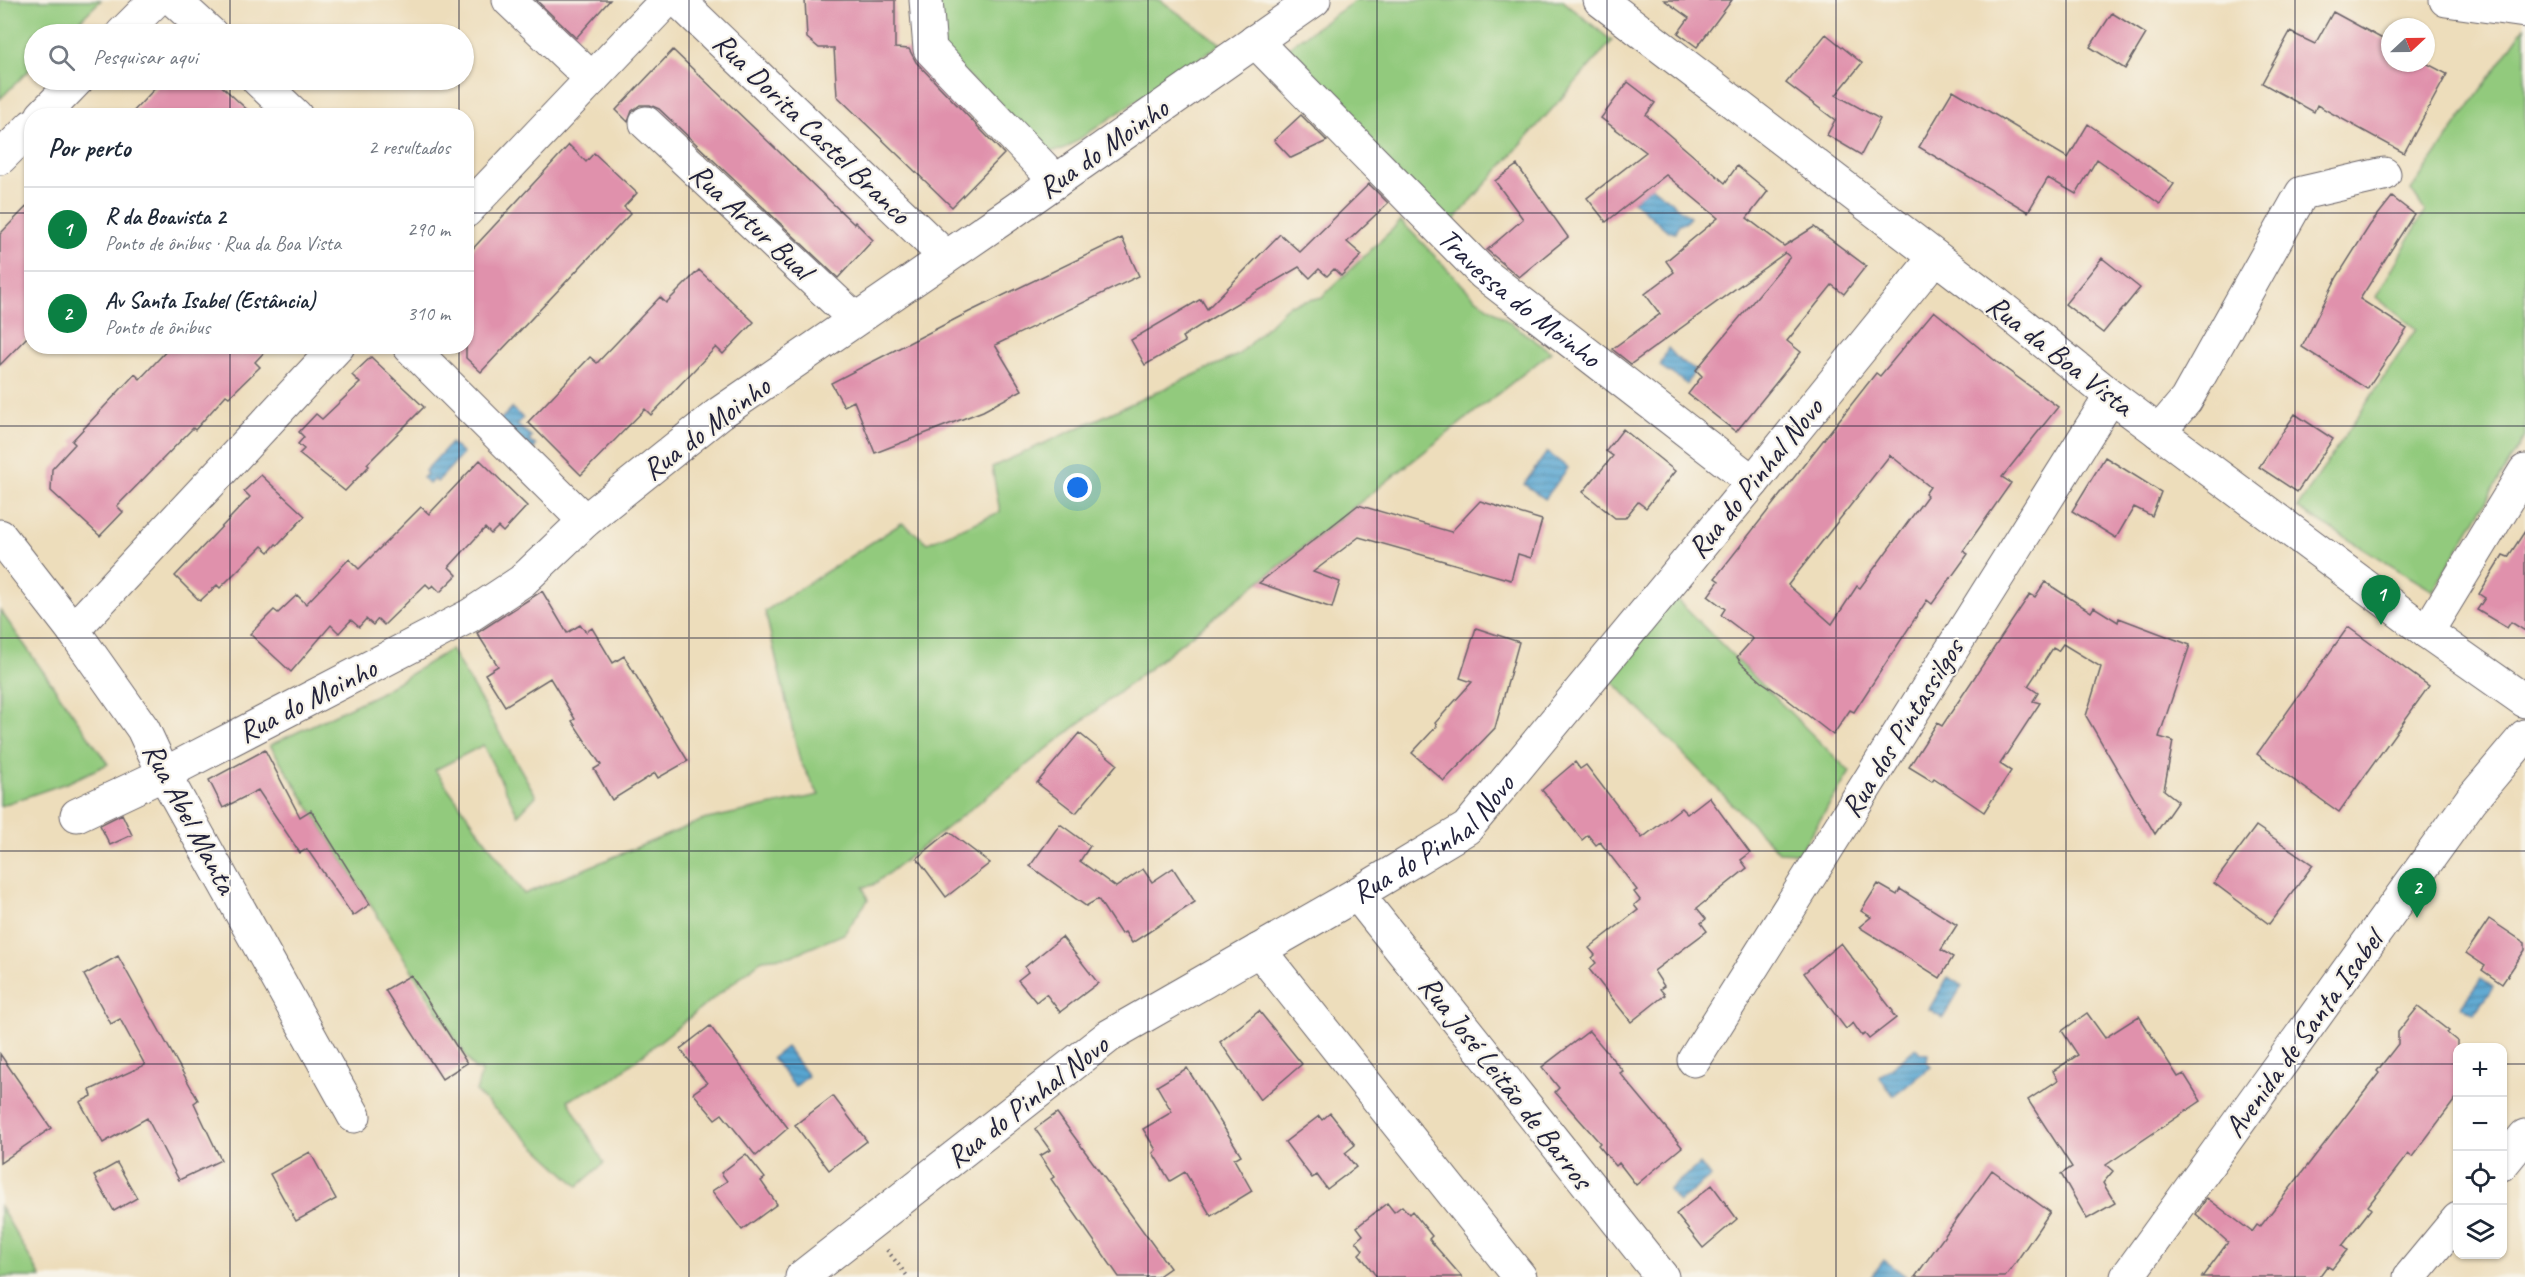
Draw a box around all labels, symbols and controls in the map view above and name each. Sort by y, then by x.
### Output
north arrow [2381,18,2435,72]
search box [24,24,474,90]
street label: Rua Dorita Castel Branco [705,24,920,233]
icon: search [45,41,78,74]
text: Pesquisar aqui [93,43,198,71]
street label: Rua do Moinho [1030,88,1177,207]
text: Por perto [48,131,130,164]
text: 2 resultados [368,135,450,160]
street label: Rua Artur Bual [682,155,824,291]
text: R da Boavista 2 [105,203,226,231]
text: 1 [63,217,72,242]
text: 290 m [407,217,450,242]
street label: Travessa do Moinho [1430,219,1609,377]
text: Ponto de ônibus · Rua da Boa Vista [105,231,341,256]
street label: Rua da Boa Vista [1979,286,2143,425]
text: Av Santa Isabel (Estância) [105,287,315,315]
text: 2 [63,301,72,326]
text: 310 m [407,301,450,326]
text: Ponto de ônibus [105,315,210,340]
street label: Rua do Moinho [634,367,779,489]
street label: Rua do Pinhal Novo [1679,389,1832,566]
your location [1063,473,1092,502]
pin: 1 [2362,576,2400,625]
street label: Rua dos Pintassilgos [1832,629,1973,824]
street label: Rua do Moinho [231,648,384,751]
street label: Rua Abel Manta [134,736,247,902]
street label: Rua do Pinhal Novo [1345,765,1524,912]
pin: 2 [2398,868,2436,918]
street label: Avenida de Santa Isabel [2215,919,2394,1145]
street label: Rua José Leitão de Barros [1411,968,1603,1199]
street label: Rua do Pinhal Novo [938,1025,1117,1176]
map controls [2453,1043,2507,1259]
button: + [2453,1043,2507,1097]
button: − [2453,1097,2507,1151]
button: locate [2453,1151,2507,1205]
button: layers [2453,1205,2507,1259]

